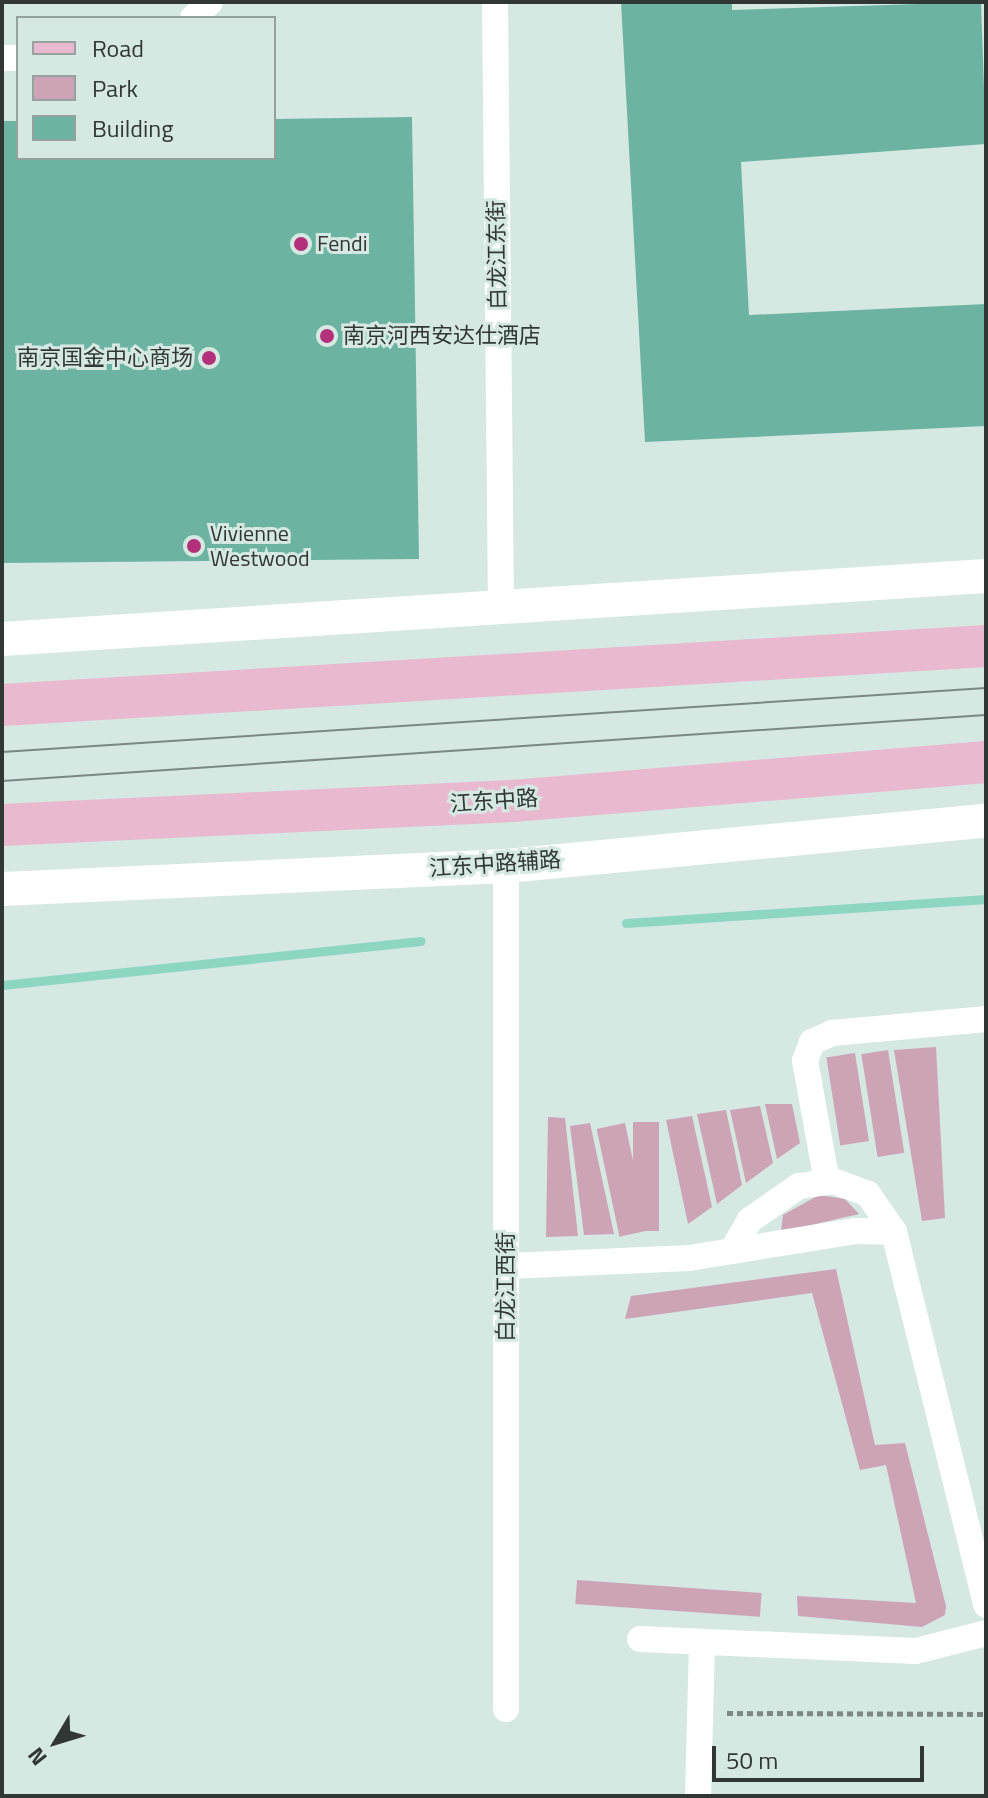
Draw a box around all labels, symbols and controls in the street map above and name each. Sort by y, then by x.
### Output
legend [16,16,276,160]
text: Road [92,30,144,66]
text: Park [92,70,138,106]
text: Building [92,110,174,146]
street label: 白龙江东街 [483,200,511,310]
place label: Fendi [317,231,368,257]
marker: Fendi [292,235,310,253]
place label: 南京河西安达仕酒店 [343,323,541,349]
marker: 南京河西安达仕酒店 [318,327,336,345]
place label: 南京国金中心商场 [17,345,193,371]
marker: 南京国金中心商场 [200,349,218,367]
place label: Vivienne Westwood [210,520,310,572]
marker: Vivienne Westwood [185,537,203,555]
street label: 江东中路 [449,785,539,817]
street label: 江东中路辅路 [428,846,562,882]
street label: 白龙江西街 [493,1232,519,1342]
north arrow [16,1702,96,1782]
scale bar [716,1730,928,1780]
text: N [19,1740,55,1773]
text: 50 m [726,1742,778,1778]

